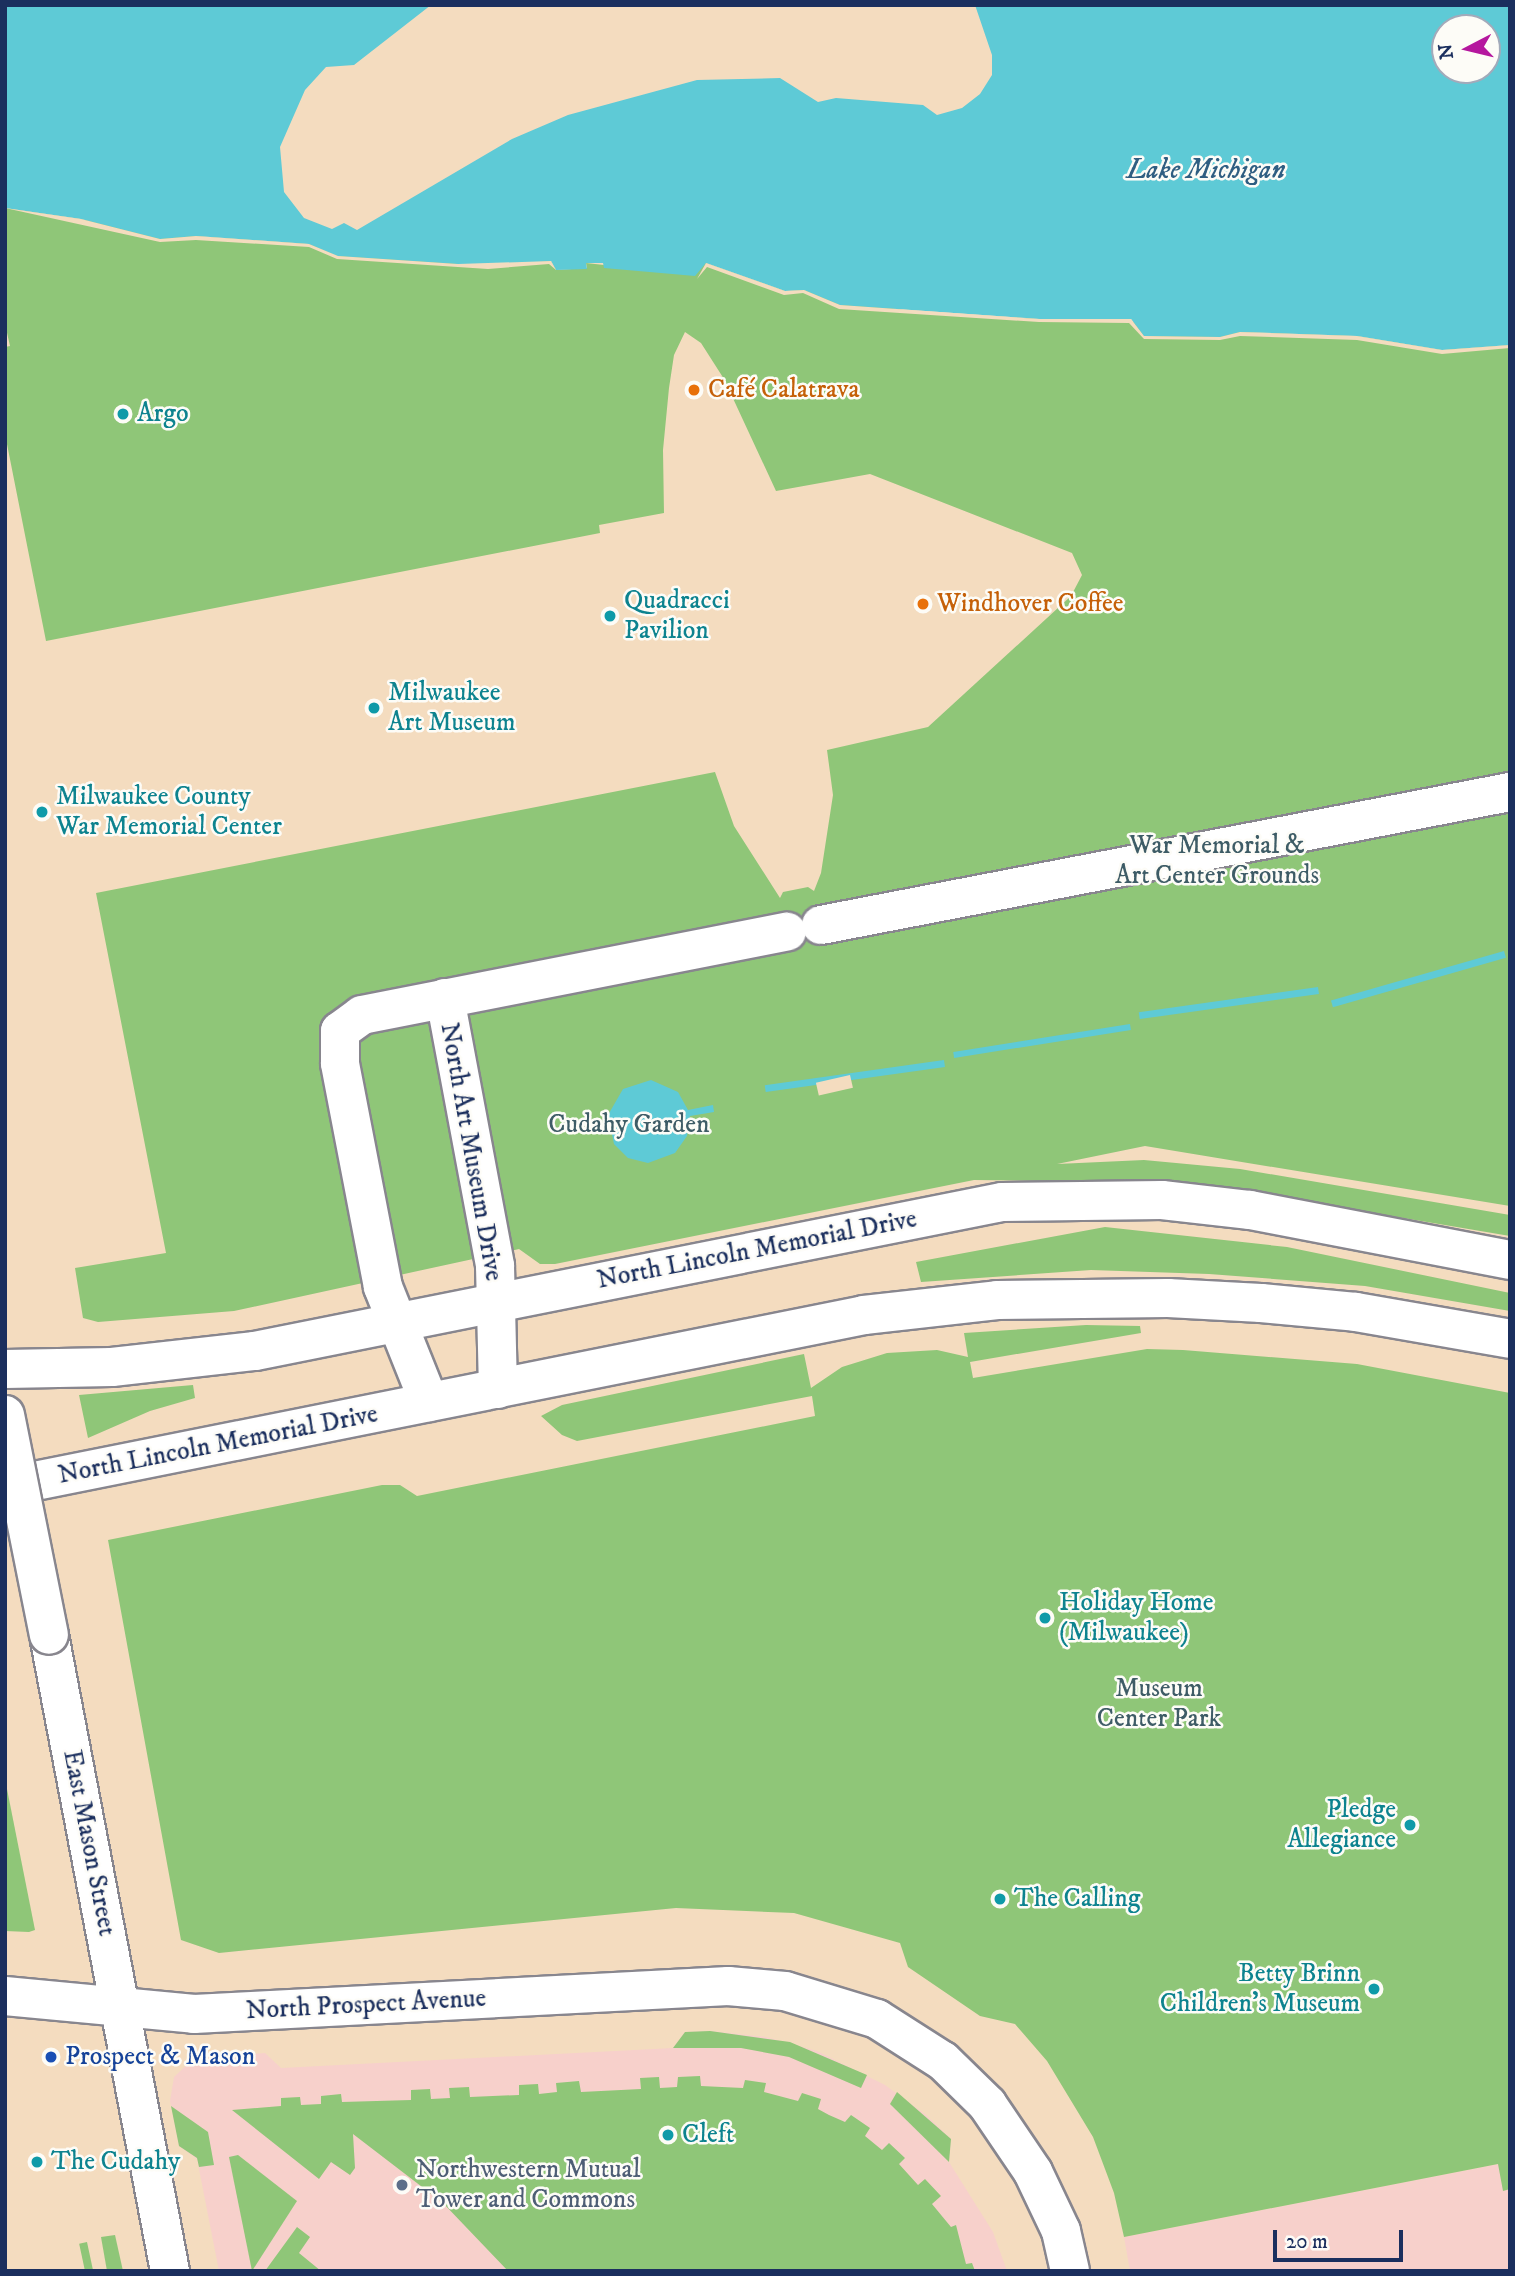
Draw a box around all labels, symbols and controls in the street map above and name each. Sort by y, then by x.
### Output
north arrow [1431,14,1501,84]
text: N [1434,42,1459,61]
water label: Lake Michigan [1126,153,1286,187]
place label: Café Calatrava [708,374,860,406]
marker: Café Calatrava [686,382,702,398]
place label: Argo [137,398,189,430]
marker: Argo [115,406,131,422]
place label: Quadracci Pavilion [624,585,730,646]
place label: Windhover Coffee [937,588,1124,620]
marker: Windhover Coffee [915,596,931,612]
marker: Quadracci Pavilion [602,608,618,624]
place label: Milwaukee Art Museum [388,677,516,738]
marker: Milwaukee Art Museum [366,700,382,716]
place label: Milwaukee County War Memorial Center [56,781,282,842]
marker: Milwaukee County War Memorial Center [34,804,50,820]
park label: War Memorial & Art Center Grounds [1115,830,1319,892]
street label: North Art Museum Drive [433,1020,509,1284]
park label: Cudahy Garden [548,1109,710,1141]
street label: North Lincoln Memorial Drive [594,1204,920,1296]
street label: North Lincoln Memorial Drive [55,1399,381,1491]
place label: Holiday Home (Milwaukee) [1059,1587,1214,1648]
marker: Holiday Home (Milwaukee) [1037,1610,1053,1626]
park label: Museum Center Park [1097,1673,1221,1734]
street label: East Mason Street [56,1747,122,1939]
place label: Pledge Allegiance [1287,1794,1396,1856]
marker: Pledge Allegiance [1402,1817,1418,1833]
place label: The Calling [1014,1883,1140,1915]
marker: The Calling [992,1891,1008,1907]
place label: Betty Brinn Children's Museum [1160,1958,1360,2020]
marker: Betty Brinn Children's Museum [1366,1981,1382,1997]
street label: North Prospect Avenue [245,1983,487,2027]
place label: Prospect & Mason [65,2041,255,2073]
marker: Prospect & Mason [43,2049,59,2065]
place label: Cleft [682,2119,734,2151]
marker: Cleft [660,2127,676,2143]
place label: The Cudahy [51,2146,180,2178]
marker: The Cudahy [29,2154,45,2170]
place label: Northwestern Mutual Tower and Commons [416,2154,640,2216]
marker: Northwestern Mutual Tower and Commons [394,2177,410,2193]
scale bar [1277,2216,1406,2260]
text: 20 m [1286,2229,1328,2255]

